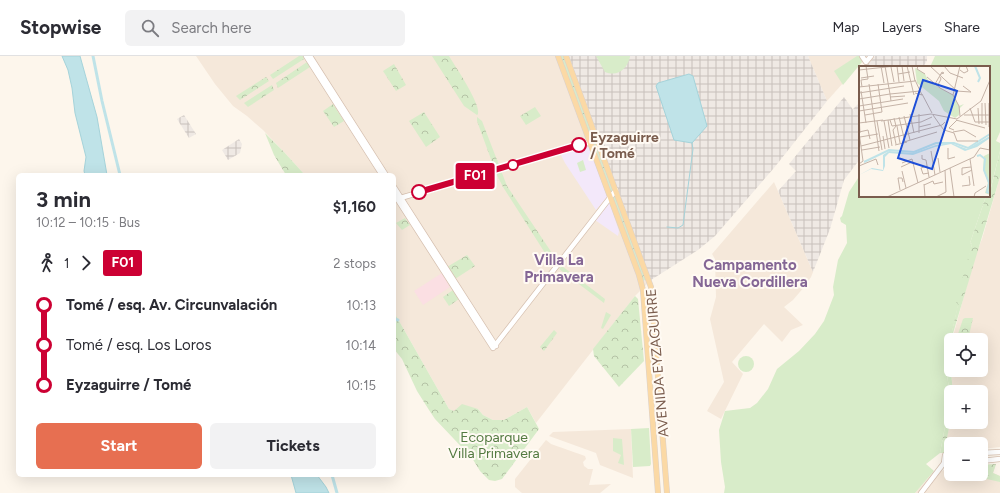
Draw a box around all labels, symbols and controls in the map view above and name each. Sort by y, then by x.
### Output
search box [125,10,405,46]
text: Stopwise [20,16,101,39]
icon: search [139,17,161,39]
text: Search here [171,19,251,37]
text: Map [832,19,860,36]
text: Layers [882,19,922,36]
text: Share [944,19,980,36]
inset map [859,66,990,197]
place label: Eyzaguirre / Tomé [590,129,659,162]
marker: Eyzaguirre / Tomé [571,137,587,153]
unlabelled marker [507,159,519,171]
line badge: F01 [452,163,498,189]
text: F01 [464,167,486,184]
unlabelled marker [411,184,427,200]
text: 3 min [36,186,91,213]
text: $1,160 [333,198,376,216]
text: 10:12 – 10:15 · Bus [36,215,140,230]
district label: Villa La Primavera [524,251,594,286]
icon: walk [36,252,58,274]
icon: forward [75,252,97,274]
text: F01 [111,254,134,271]
text: 1 [64,256,69,271]
text: 2 stops [333,256,376,271]
district label: Campamento Nueva Cordillera [692,256,808,291]
street label: AVENIDA EYZAGUIRRE [643,288,672,438]
text: Tomé / esq. Av. Circunvalación [66,296,277,314]
text: 10:13 [347,298,376,313]
map controls [944,333,988,481]
button: locate [944,333,988,377]
text: Tomé / esq. Los Loros [66,336,211,354]
text: 10:14 [346,338,376,353]
text: Eyzaguirre / Tomé [66,376,191,394]
text: 10:15 [346,378,376,393]
button: + [944,385,988,429]
button: Start [36,423,202,469]
button: Tickets [210,423,376,469]
park label: Ecoparque Villa Primavera [448,429,540,462]
button: − [944,437,988,481]

